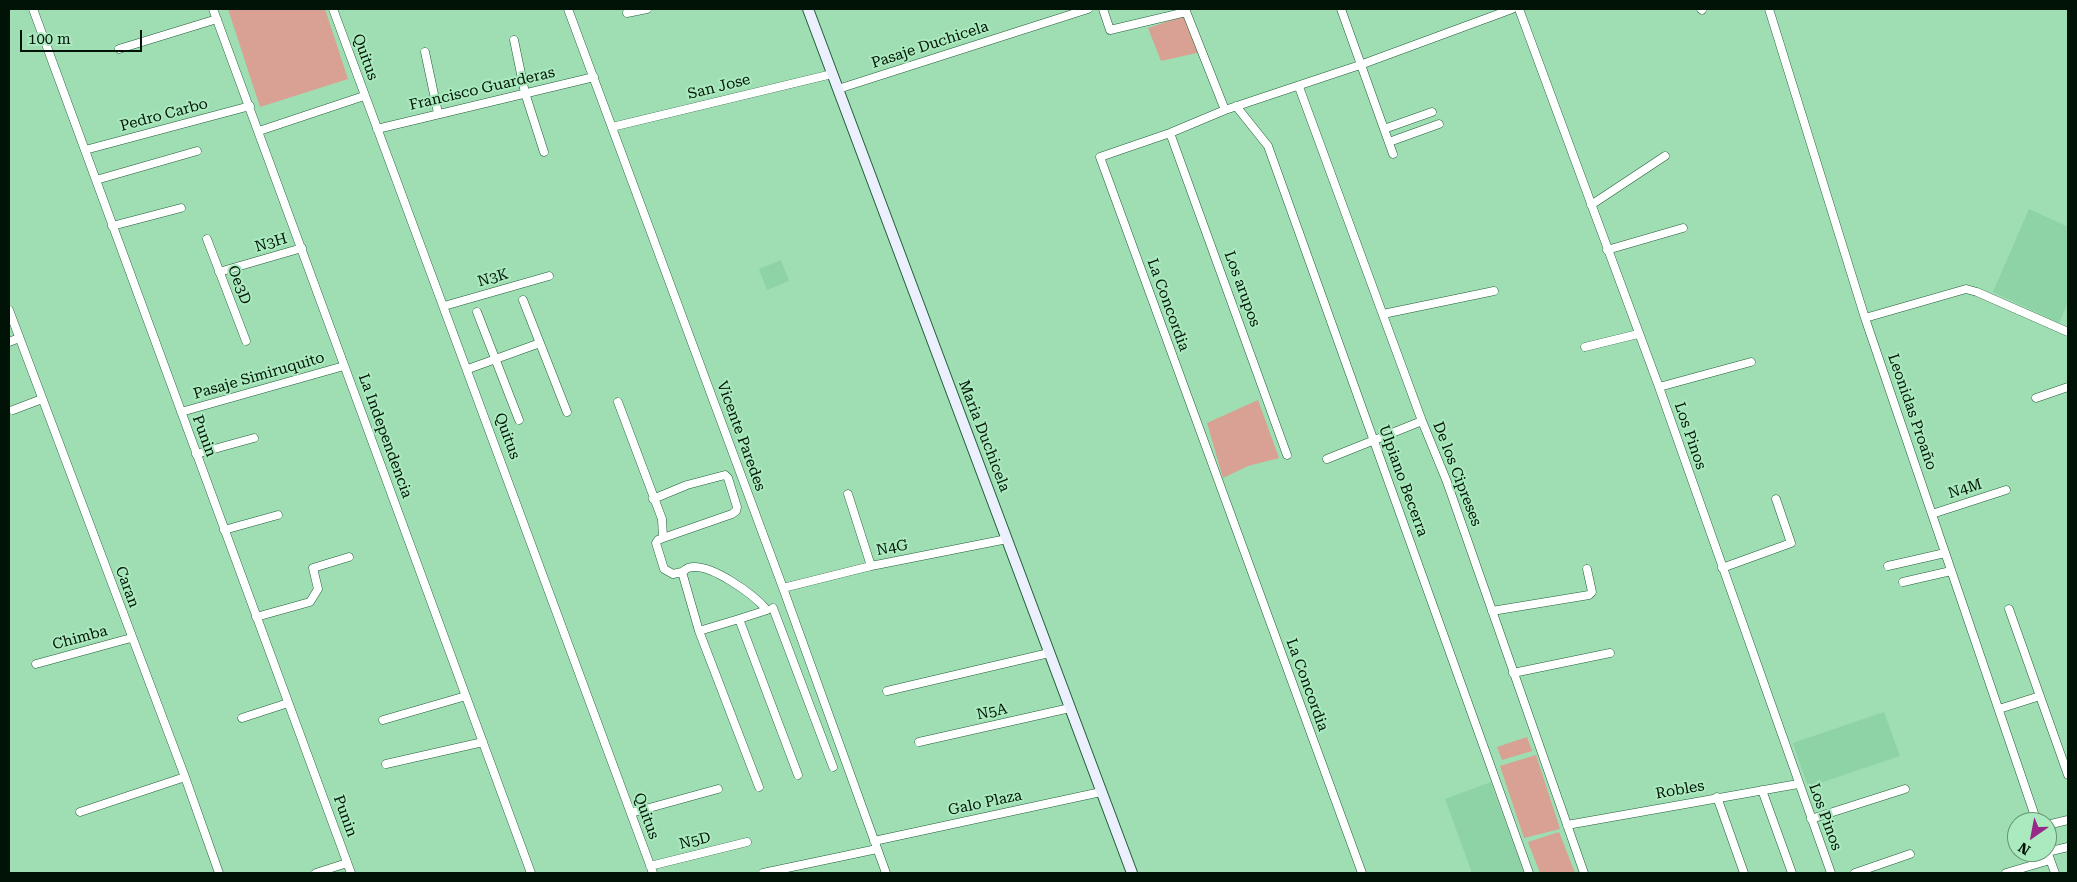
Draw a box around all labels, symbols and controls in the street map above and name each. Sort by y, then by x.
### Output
street label: Pasaje Duchicela [869,18,991,72]
scale bar [22,20,145,52]
text: 100 m [28,30,71,48]
street label: Quitus [348,31,382,83]
street label: Francisco Guarderas [407,63,557,115]
street label: San Jose [686,71,752,103]
street label: Pedro Carbo [118,95,210,135]
street label: N3H [253,230,289,256]
street label: Los arupos [1220,249,1264,329]
street label: La Concordia [1143,256,1193,354]
street label: Oe3D [223,263,255,307]
street label: N3K [475,265,511,291]
street label: Pasaje Simiruquito [191,349,327,403]
street label: Leonidas Proaño [1884,351,1940,473]
street label: La Independencia [354,371,416,501]
street label: Maria Duchicela [954,378,1014,494]
street label: Vicente Paredes [713,379,769,493]
street label: Los Pinos [1670,400,1710,472]
street label: Quitus [490,410,524,462]
street label: Punin [188,413,220,459]
street label: De los Cipreses [1429,419,1485,529]
street label: Ulpiano Becerra [1374,423,1432,539]
street label: N4M [1946,475,1984,503]
street label: N4G [875,536,909,560]
street label: Caran [111,564,143,610]
street label: Chimba [50,622,110,654]
street label: La Concordia [1282,636,1332,734]
street label: N5A [975,700,1009,724]
street label: Robles [1654,777,1706,803]
street label: Los Pinos [1805,781,1845,853]
street label: Galo Plaza [946,786,1024,820]
street label: Quitus [629,790,663,842]
street label: Punin [329,793,361,839]
north arrow [2007,812,2057,862]
street label: N5D [677,828,713,854]
text: N [2015,839,2033,858]

